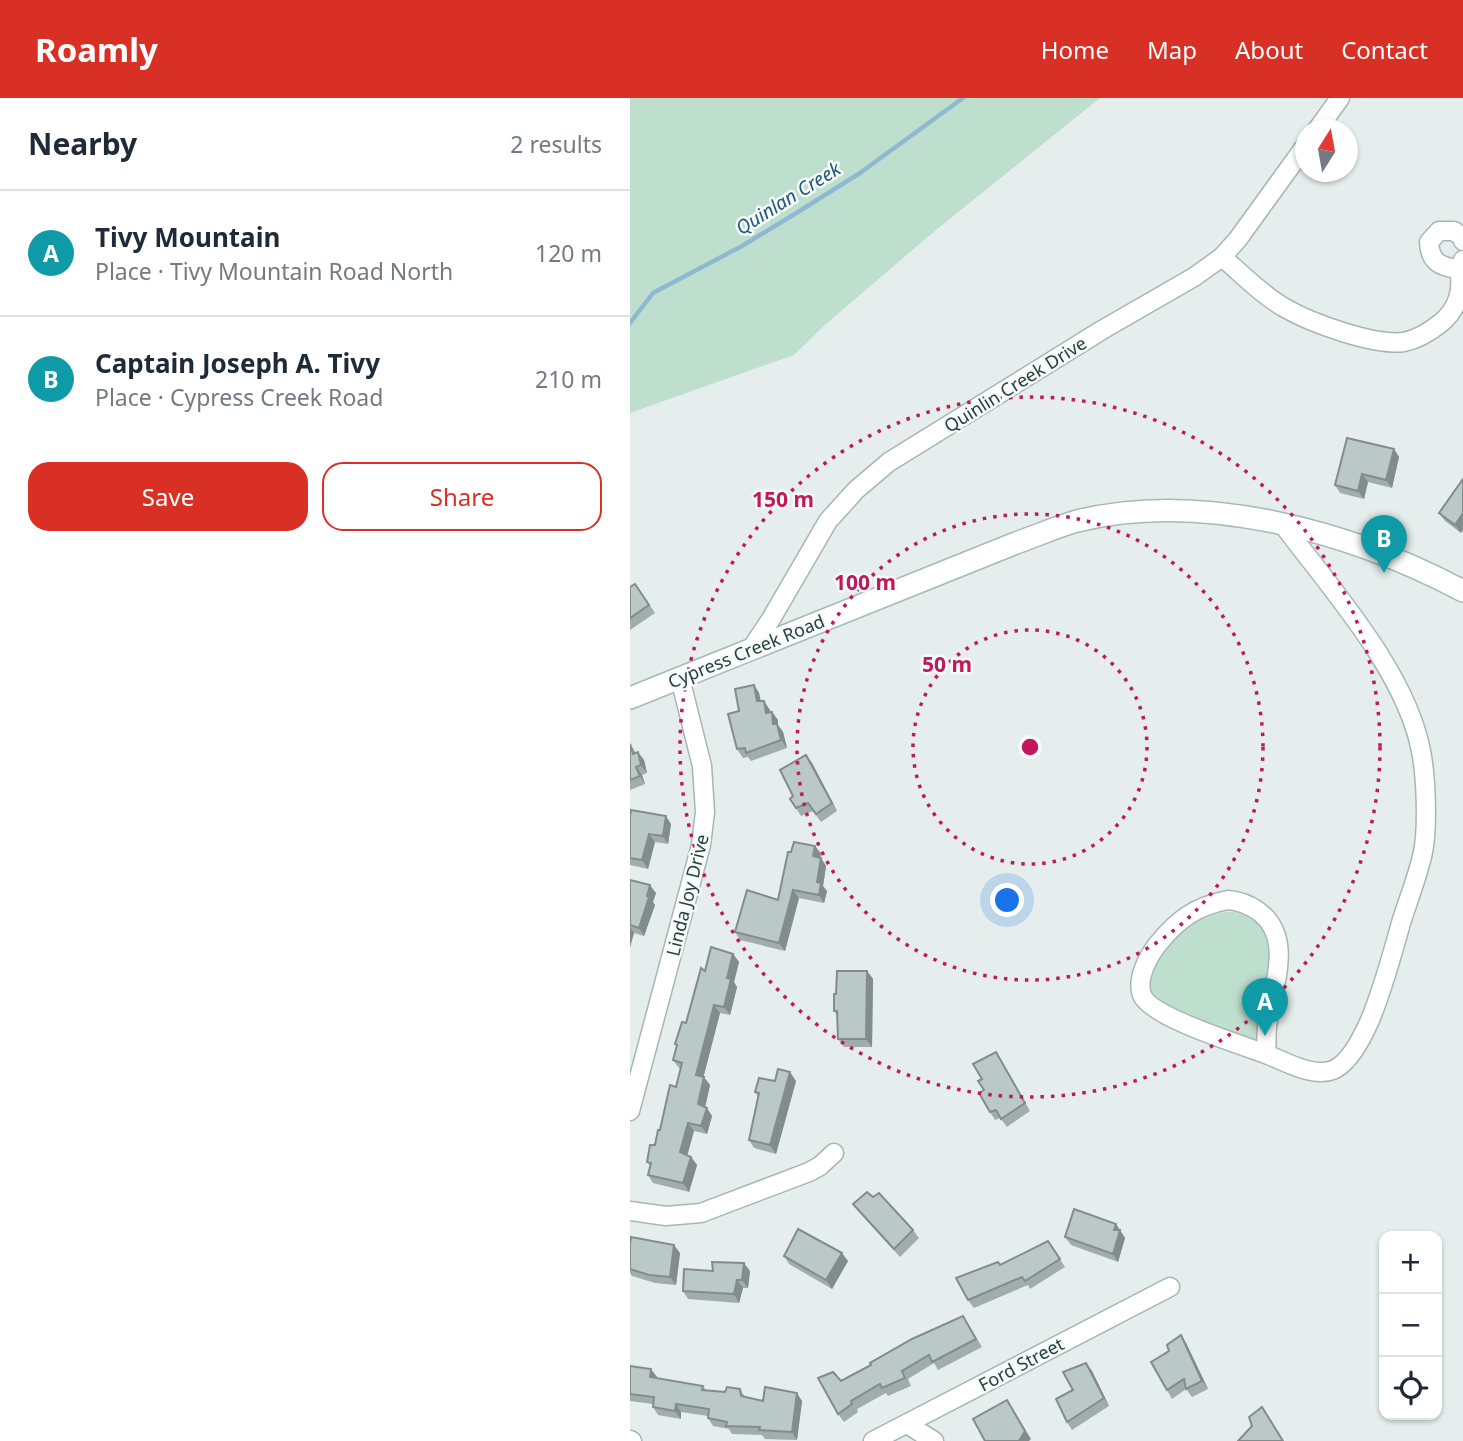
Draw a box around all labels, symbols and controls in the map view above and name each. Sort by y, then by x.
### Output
text: Roamly [35,27,158,72]
text: Home [1041,33,1109,66]
text: Map [1147,33,1197,66]
text: About [1235,33,1303,66]
text: Contact [1341,33,1428,66]
north arrow [1295,119,1358,182]
text: Nearby [28,123,137,164]
text: 2 results [510,128,602,160]
water label: Quinlan Creek [731,155,846,241]
text: Tivy Mountain [95,219,280,255]
text: A [43,237,59,269]
text: 120 m [535,237,602,269]
text: Place · Tivy Mountain Road North [95,255,453,287]
street label: Quinlin Creek Drive [939,330,1091,438]
text: Captain Joseph A. Tivy [95,345,380,381]
text: B [43,363,59,395]
text: 210 m [535,363,602,395]
text: Place · Cypress Creek Road [95,381,383,413]
button: Save [28,462,308,531]
button: Share [322,462,602,531]
text: 150 m [752,485,814,513]
pin: B [1361,515,1407,573]
text: 100 m [834,568,896,596]
street label: Cypress Creek Road [664,609,828,693]
text: 50 m [922,650,972,678]
centre of rings [1018,735,1042,759]
street label: Linda Joy Drive [660,832,714,958]
your location [990,883,1024,917]
pin: A [1242,978,1288,1036]
map controls [1379,1231,1442,1420]
button: + [1379,1231,1442,1294]
button: − [1379,1294,1442,1357]
street label: Ford Street [974,1331,1068,1396]
button: locate [1379,1357,1442,1420]

